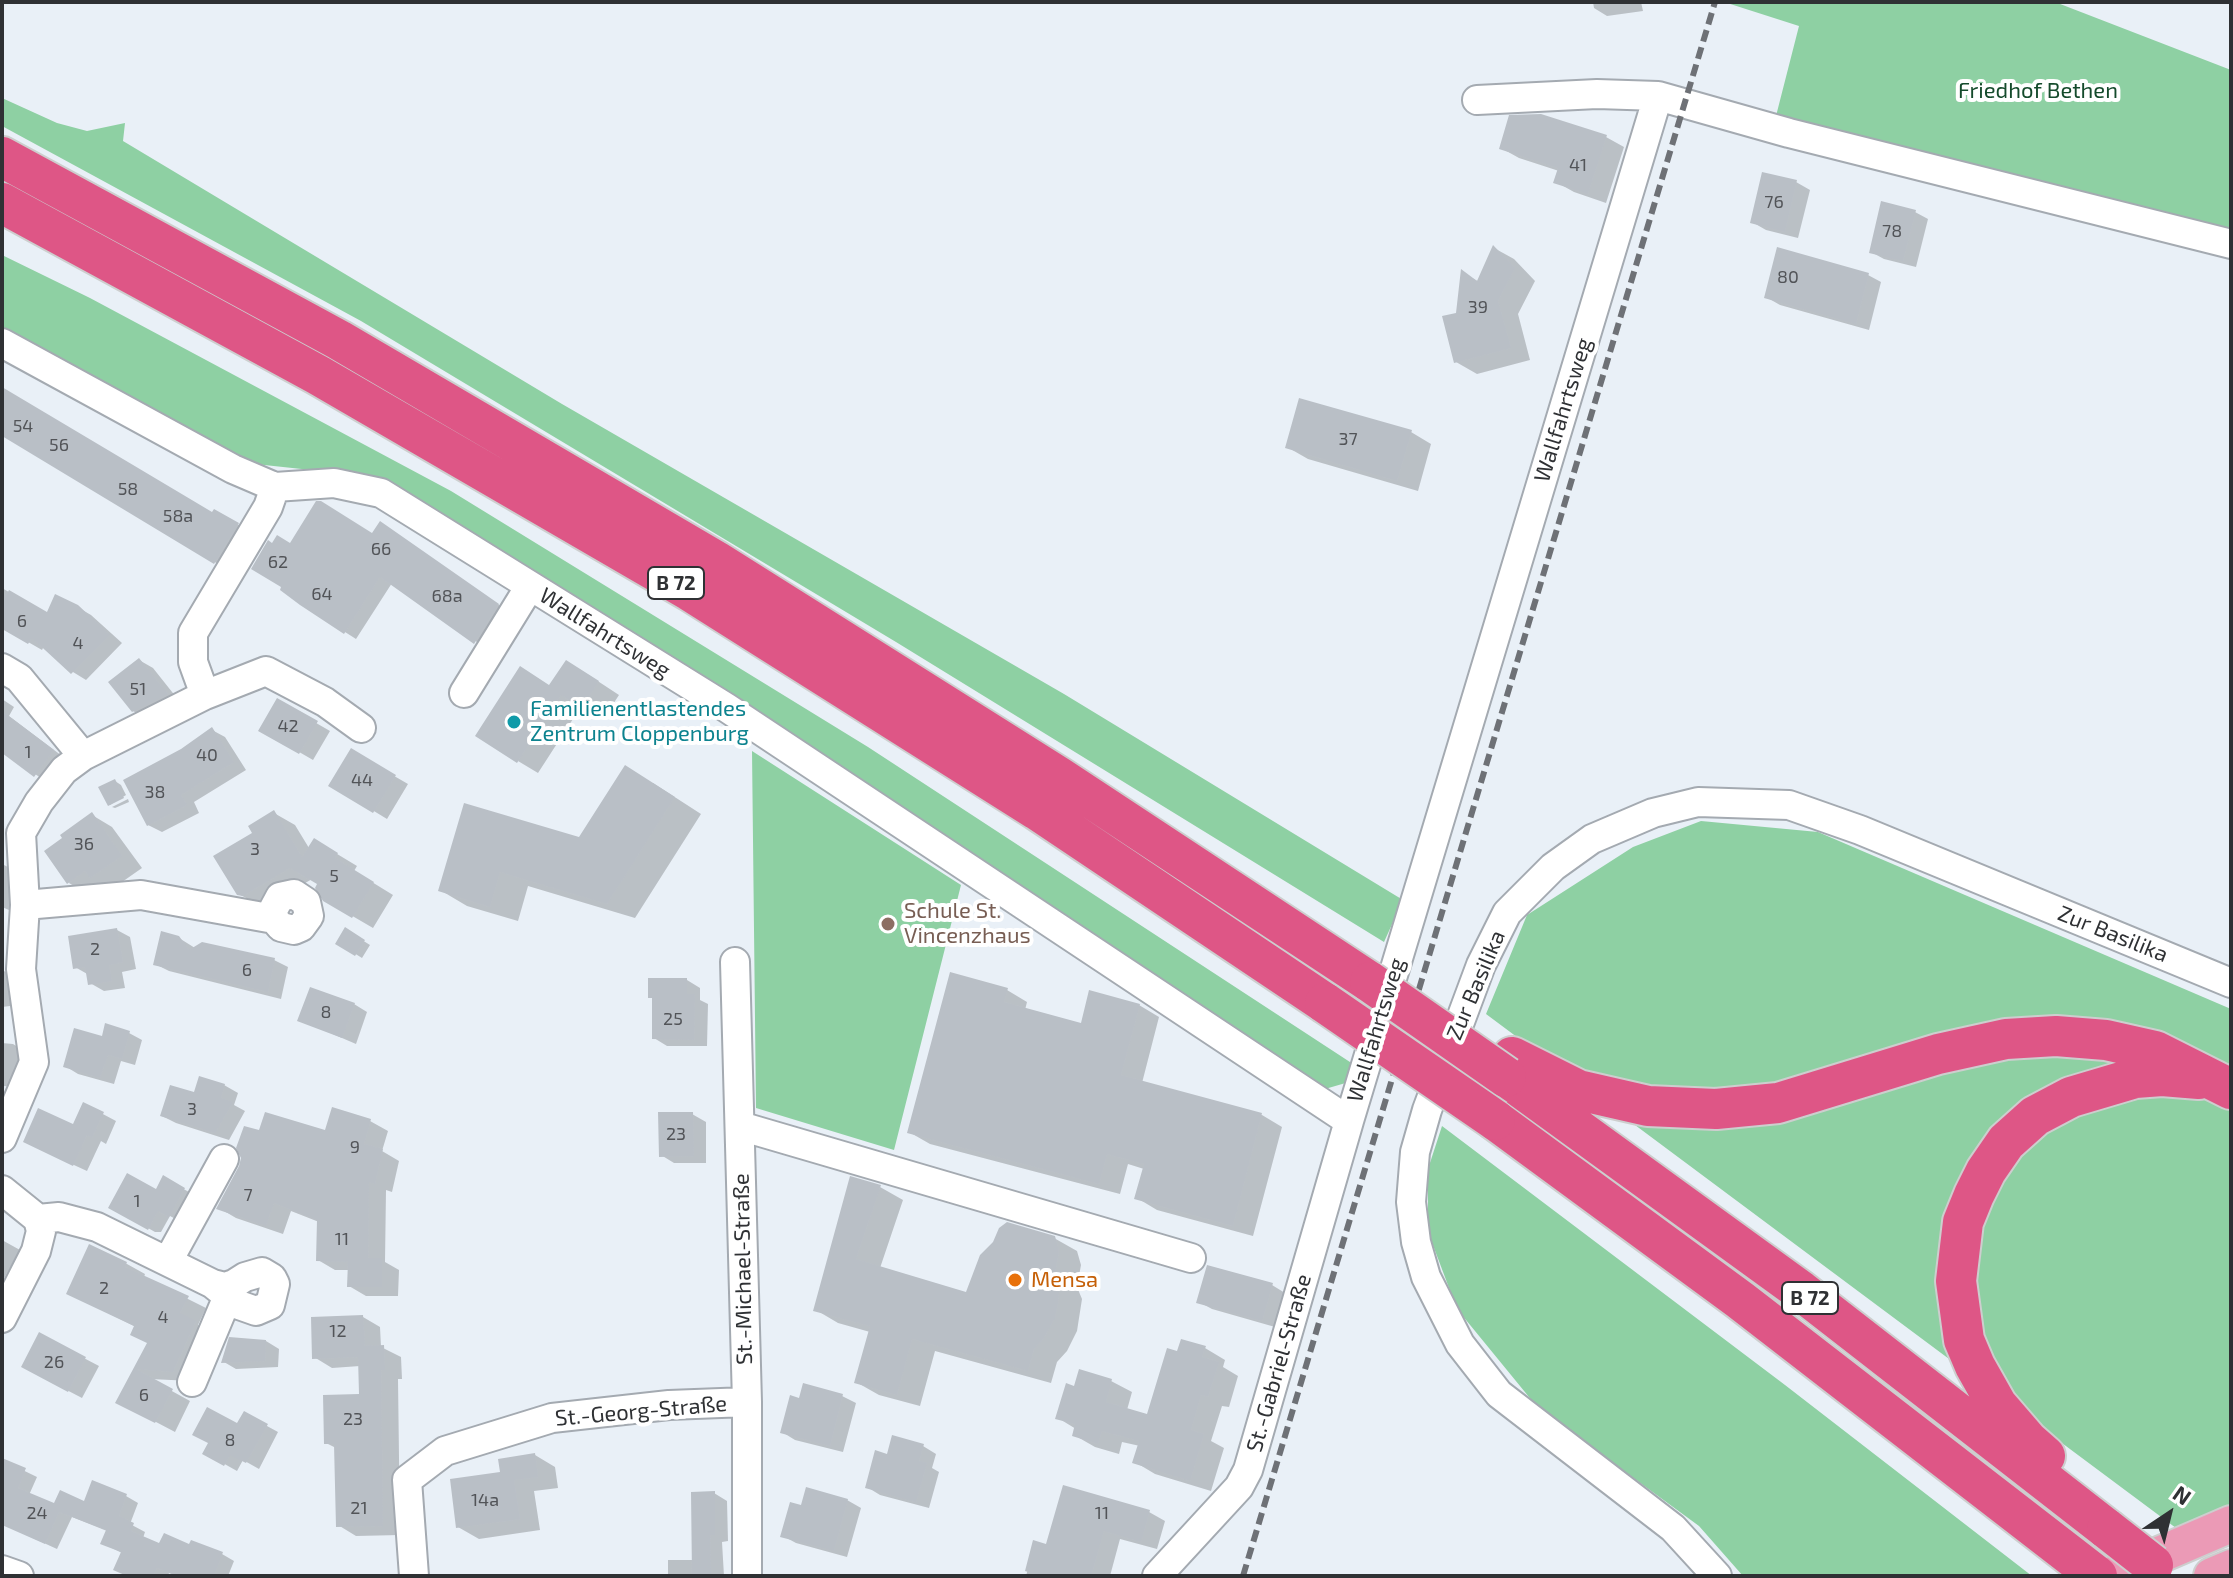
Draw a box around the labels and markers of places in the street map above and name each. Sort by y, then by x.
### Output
place label: Familienentlastendes Zentrum Cloppenburg [530,696,749,748]
marker: Familienentlastendes Zentrum Cloppenburg [505,713,523,731]
place label: Schule St. Vincenzhaus [904,898,1031,950]
marker: Schule St. Vincenzhaus [879,915,897,933]
place label: Mensa [1031,1267,1098,1293]
marker: Mensa [1006,1271,1024,1289]

